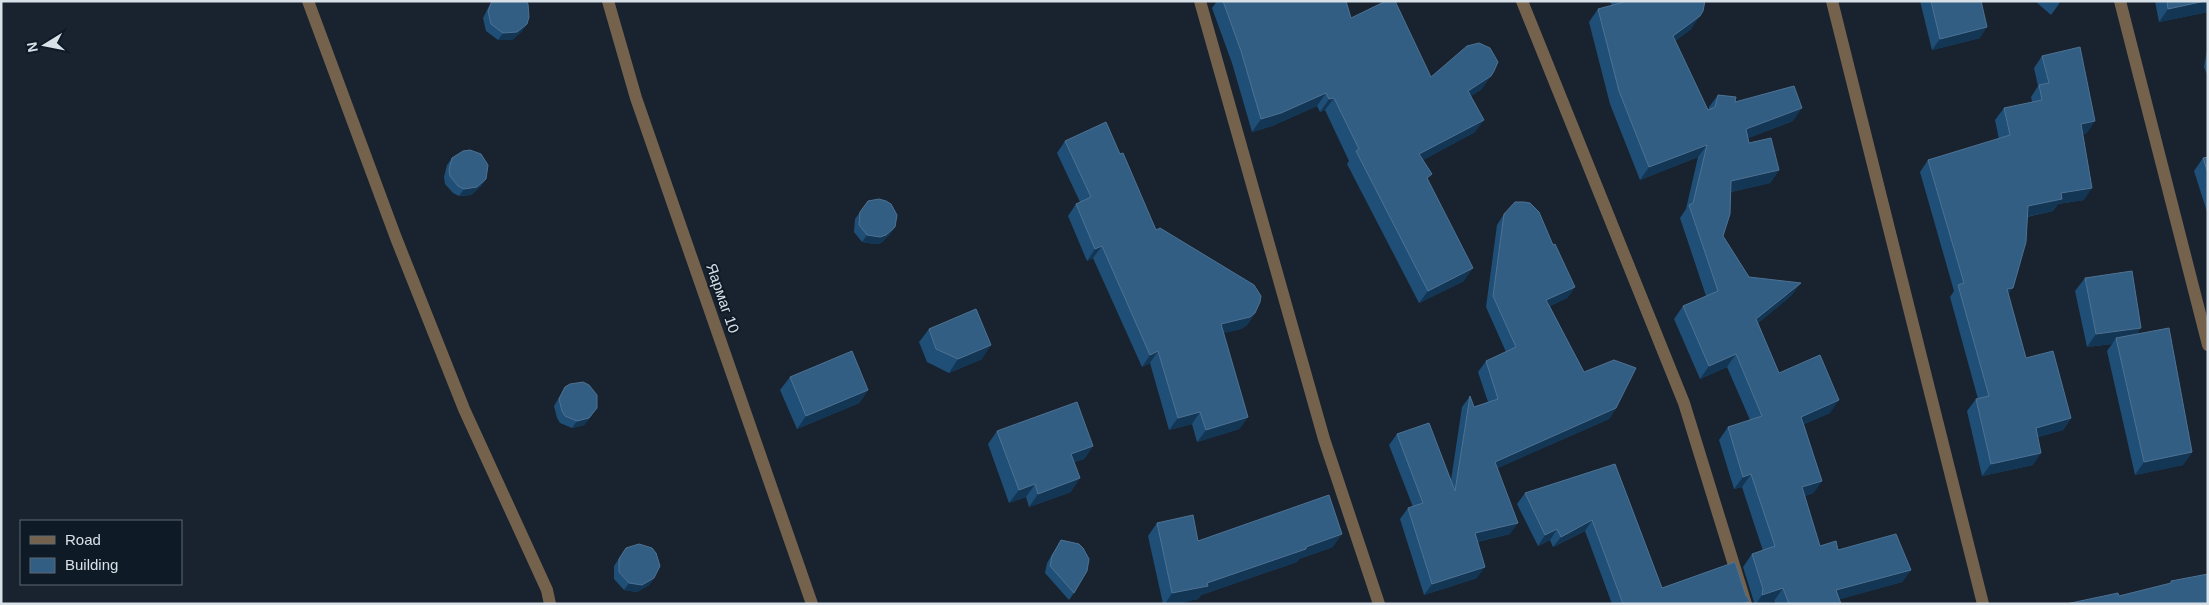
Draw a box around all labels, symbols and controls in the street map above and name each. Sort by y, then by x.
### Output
north arrow [20,20,70,70]
text: N [23,41,41,54]
street label: Яармаг 10 [703,261,743,335]
legend [20,520,182,585]
text: Road [65,531,101,548]
text: Building [65,556,118,573]

